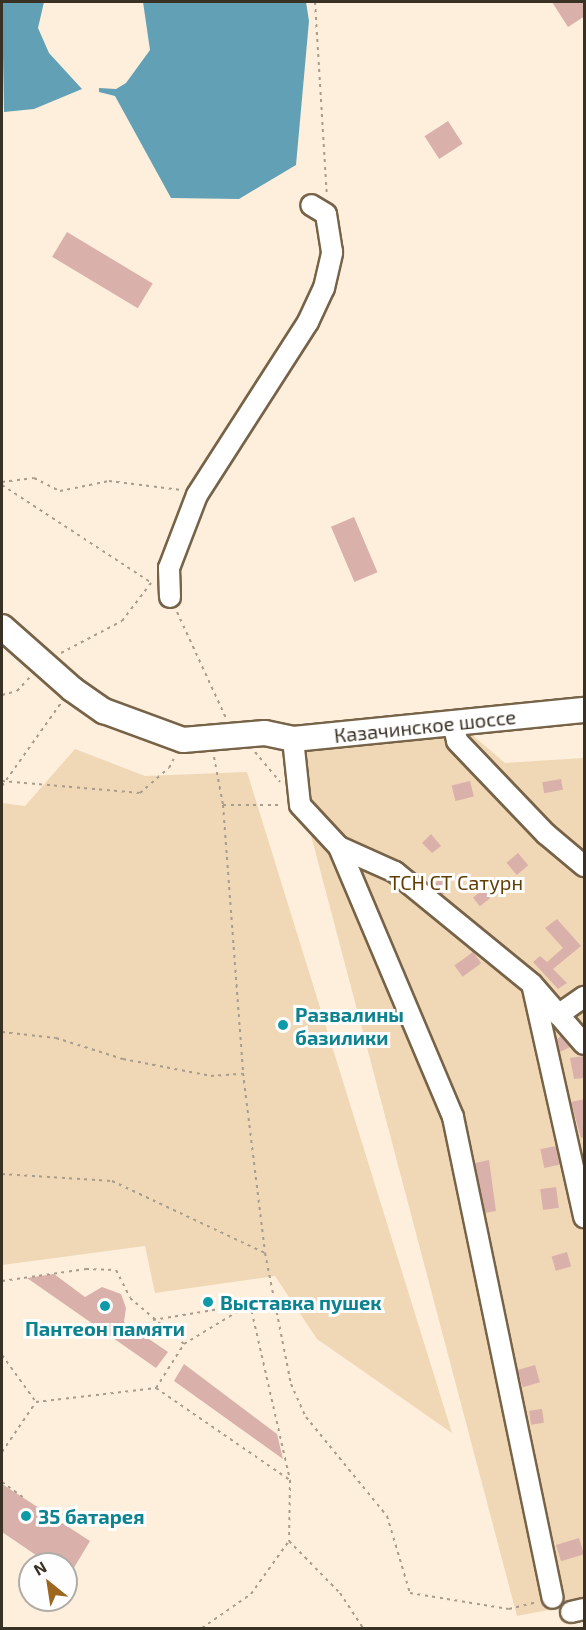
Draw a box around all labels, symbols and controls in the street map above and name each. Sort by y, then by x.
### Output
street label: Казачинское шоссе [333,705,517,747]
park label: ТСН СТ Сатурн [389,870,523,894]
place label: Развалины базилики [295,1002,404,1049]
marker: Развалины базилики [276,1018,290,1032]
place label: Выставка пушек [220,1290,382,1314]
marker: Выставка пушек [201,1295,215,1309]
marker: Пантеон памяти [98,1299,112,1313]
place label: Пантеон памяти [25,1316,185,1340]
place label: 35 батарея [38,1504,144,1528]
marker: 35 батарея [19,1509,33,1523]
north arrow [18,1552,78,1612]
text: N [30,1557,50,1579]

